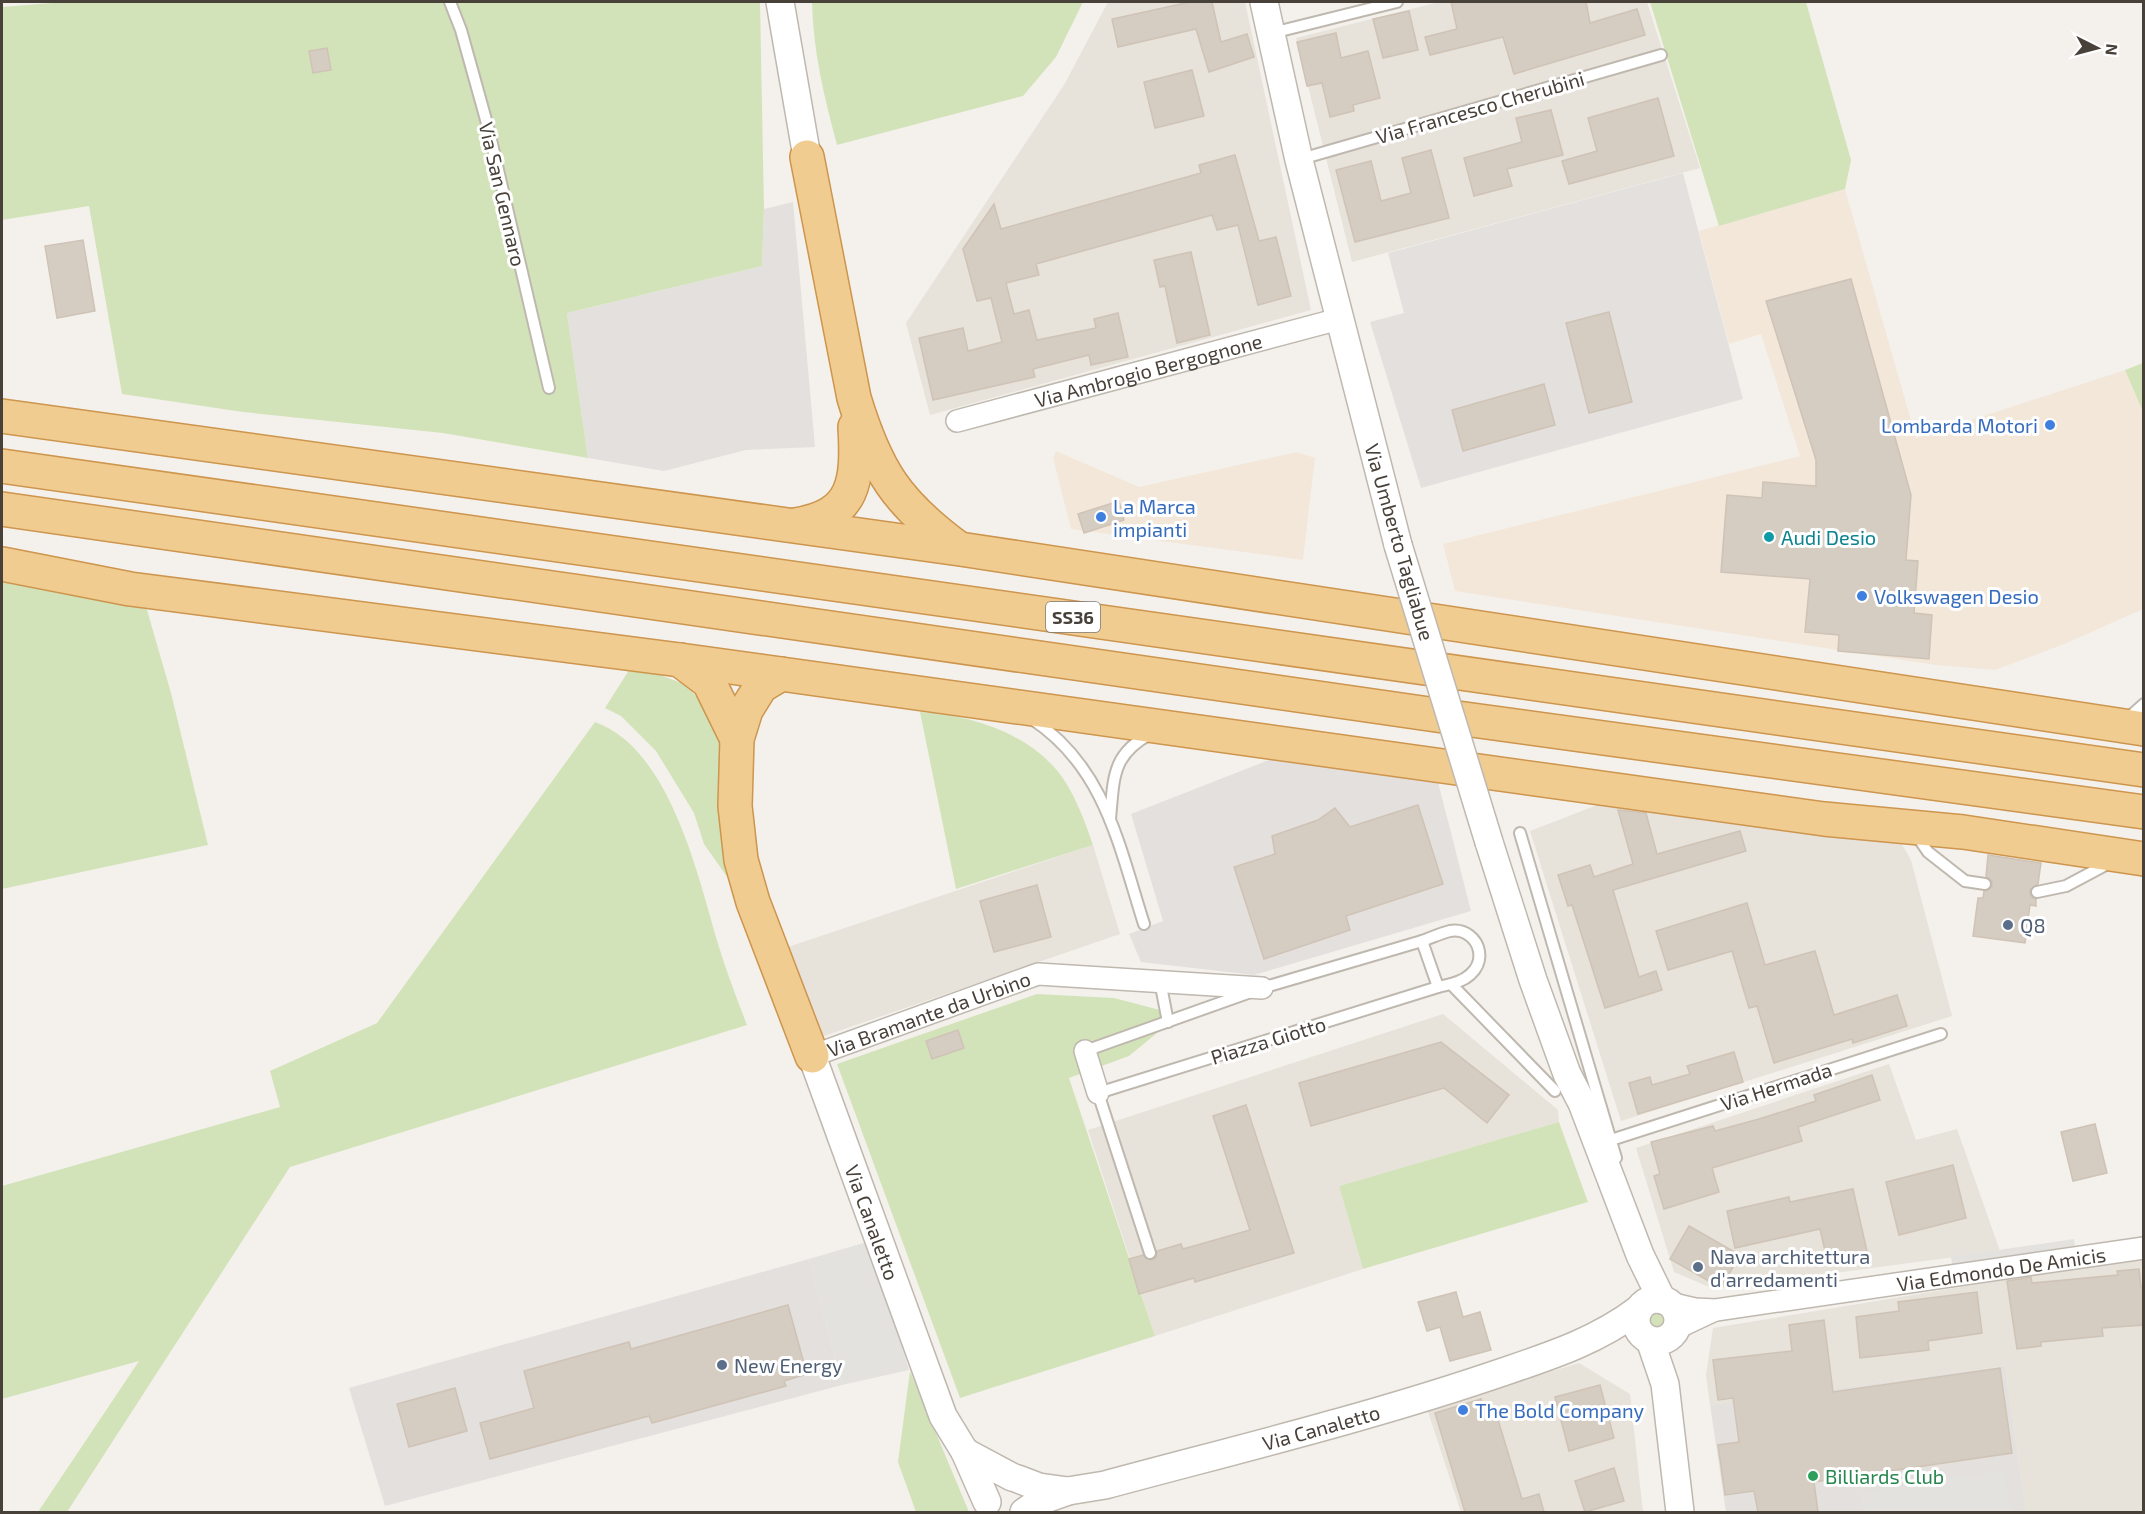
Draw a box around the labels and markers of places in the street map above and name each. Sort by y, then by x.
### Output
place label: Lombarda Motori [1881,413,2038,437]
marker: Lombarda Motori [2043,418,2057,432]
place label: La Marca impianti [1113,494,1196,541]
marker: La Marca impianti [1094,510,1108,524]
place label: Audi Desio [1781,525,1876,549]
marker: Audi Desio [1762,530,1776,544]
place label: Volkswagen Desio [1874,584,2039,608]
marker: Volkswagen Desio [1855,589,1869,603]
place label: Q8 [2020,913,2046,937]
marker: Q8 [2001,918,2015,932]
place label: Nava architettura d'arredamenti [1710,1244,1870,1291]
marker: Nava architettura d'arredamenti [1691,1260,1705,1274]
place label: New Energy [734,1353,843,1377]
marker: New Energy [715,1358,729,1372]
place label: The Bold Company [1475,1398,1645,1422]
marker: The Bold Company [1456,1403,1470,1417]
place label: Billiards Club [1825,1464,1944,1488]
marker: Billiards Club [1806,1469,1820,1483]

